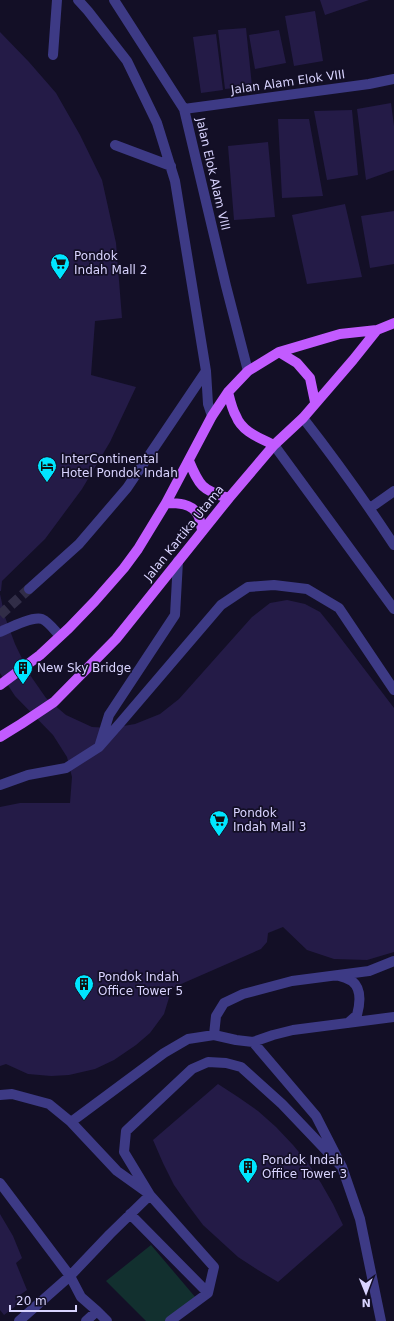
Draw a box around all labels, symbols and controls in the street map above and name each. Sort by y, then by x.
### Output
street label: Jalan Alam Elok VIII [229,67,346,97]
street label: Jalan Elok Alam VIII [193,115,233,232]
place label: Pondok Indah Mall 2 [74,249,147,277]
supermarket icon: Pondok Indah Mall 2 [49,252,71,280]
place label: InterContinental Hotel Pondok Indah [61,452,178,480]
hotel icon: InterContinental Hotel Pondok Indah [36,455,58,483]
street label: Jalan Kartika Utama [141,482,227,584]
building icon: New Sky Bridge [12,657,34,685]
place label: New Sky Bridge [37,661,131,675]
place label: Pondok Indah Mall 3 [233,806,306,834]
supermarket icon: Pondok Indah Mall 3 [208,809,230,837]
place label: Pondok Indah Office Tower 5 [98,970,183,998]
building icon: Pondok Indah Office Tower 5 [73,973,95,1001]
place label: Pondok Indah Office Tower 3 [262,1153,347,1181]
building icon: Pondok Indah Office Tower 3 [237,1156,259,1184]
north arrow [346,1273,386,1313]
scale bar [10,1287,76,1313]
text: 20 m [16,1294,47,1308]
text: N [361,1296,371,1309]

